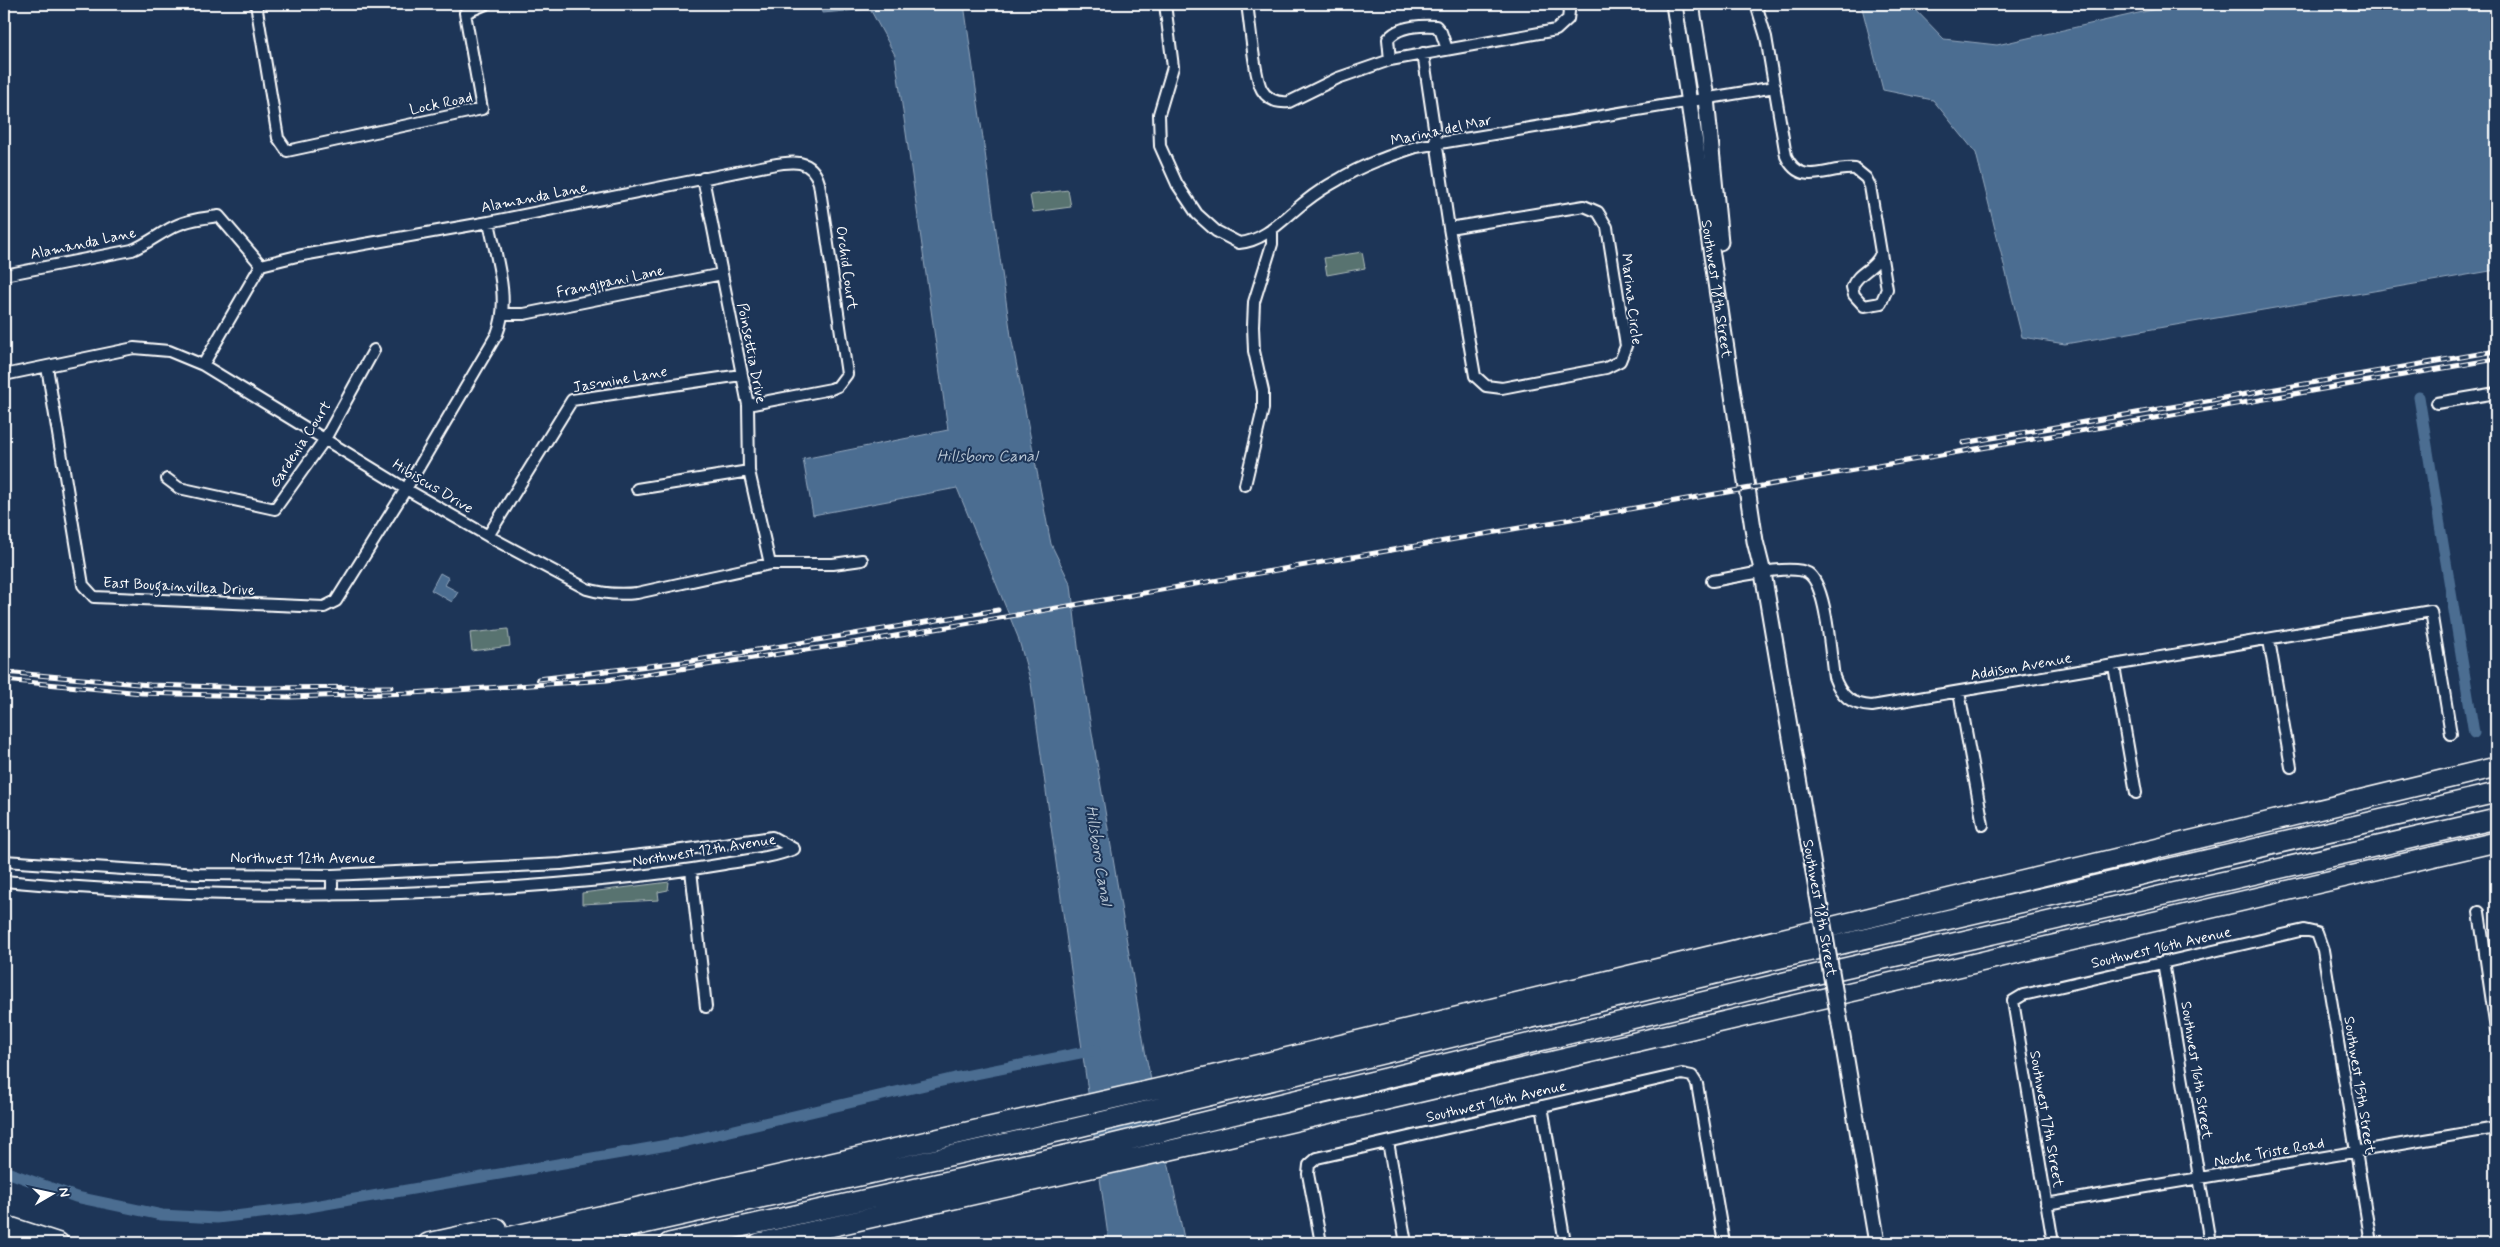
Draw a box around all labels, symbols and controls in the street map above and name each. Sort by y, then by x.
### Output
street label: Lock Road [408,88,475,120]
street label: Marina del Mar [1389,111,1494,151]
street label: Alamanda Lane [479,178,589,218]
street label: Southwest 18th Street [1696,218,1736,360]
street label: Alamanda Lane [28,223,138,265]
street label: Orchid Court [830,225,862,312]
street label: Marina Circle [1615,252,1647,346]
street label: Frangipani Lane [554,261,666,303]
street label: Poinsettia Drive [731,301,771,405]
street label: Jasmine Lane [571,362,669,398]
street label: Gardenia Court [265,397,336,492]
water label: Hillsboro Canal [937,446,1040,467]
street label: Hibiscus Drive [388,455,477,519]
street label: East Bougainvillea Drive [102,573,255,602]
street label: Addison Avenue [1969,648,2073,686]
water label: Hillsboro Canal [1080,804,1117,909]
street label: Northwest 12th Avenue [631,830,777,872]
street label: Southwest 18th Street [1797,838,1841,979]
street label: Northwest 12th Avenue [230,849,376,869]
street label: Southwest 16th Avenue [2089,922,2233,974]
street label: Southwest 16th Street [2175,1000,2217,1141]
street label: Southwest 15th Street [2338,1015,2380,1156]
street label: Southwest 17th Street [2024,1049,2068,1189]
street label: Southwest 16th Avenue [1424,1076,1568,1128]
street label: Noche Triste Road [2212,1133,2326,1173]
north arrow [28,1170,78,1220]
text: N [54,1186,73,1198]

